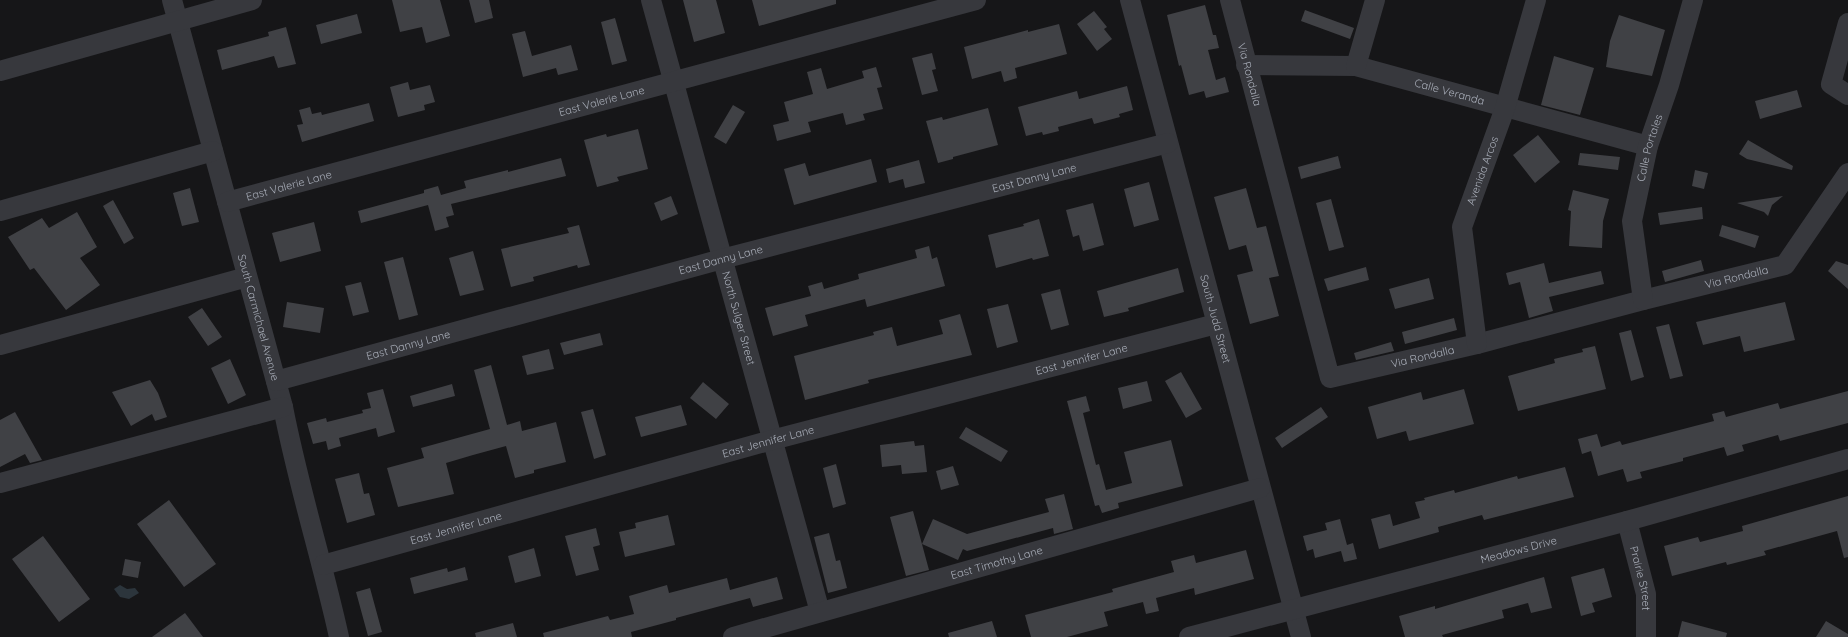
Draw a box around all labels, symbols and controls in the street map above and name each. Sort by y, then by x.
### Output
street label: Via Rondalla [1235,41,1265,108]
street label: Calle Veranda [1413,75,1486,108]
street label: East Valerie Lane [557,83,646,119]
street label: Calle Portales [1634,112,1665,183]
street label: Avenida Arcos [1463,134,1501,207]
street label: East Danny Lane [991,160,1078,195]
street label: East Valerie Lane [244,167,333,204]
street label: East Danny Lane [677,242,764,278]
street label: South Carmichael Avenue [235,253,283,382]
street label: Via Rondalla [1703,262,1770,291]
street label: North Sulger Street [719,269,759,367]
street label: South Judd Street [1197,273,1234,365]
street label: East Danny Lane [365,327,452,363]
street label: East Jennifer Lane [1034,340,1129,378]
street label: Via Rondalla [1389,342,1456,371]
street label: East Jennifer Lane [721,422,816,461]
street label: East Jennifer Lane [409,509,503,547]
street label: Meadows Drive [1479,533,1558,566]
street label: East Timothy Lane [949,543,1044,582]
street label: Prairie Street [1627,545,1653,611]

